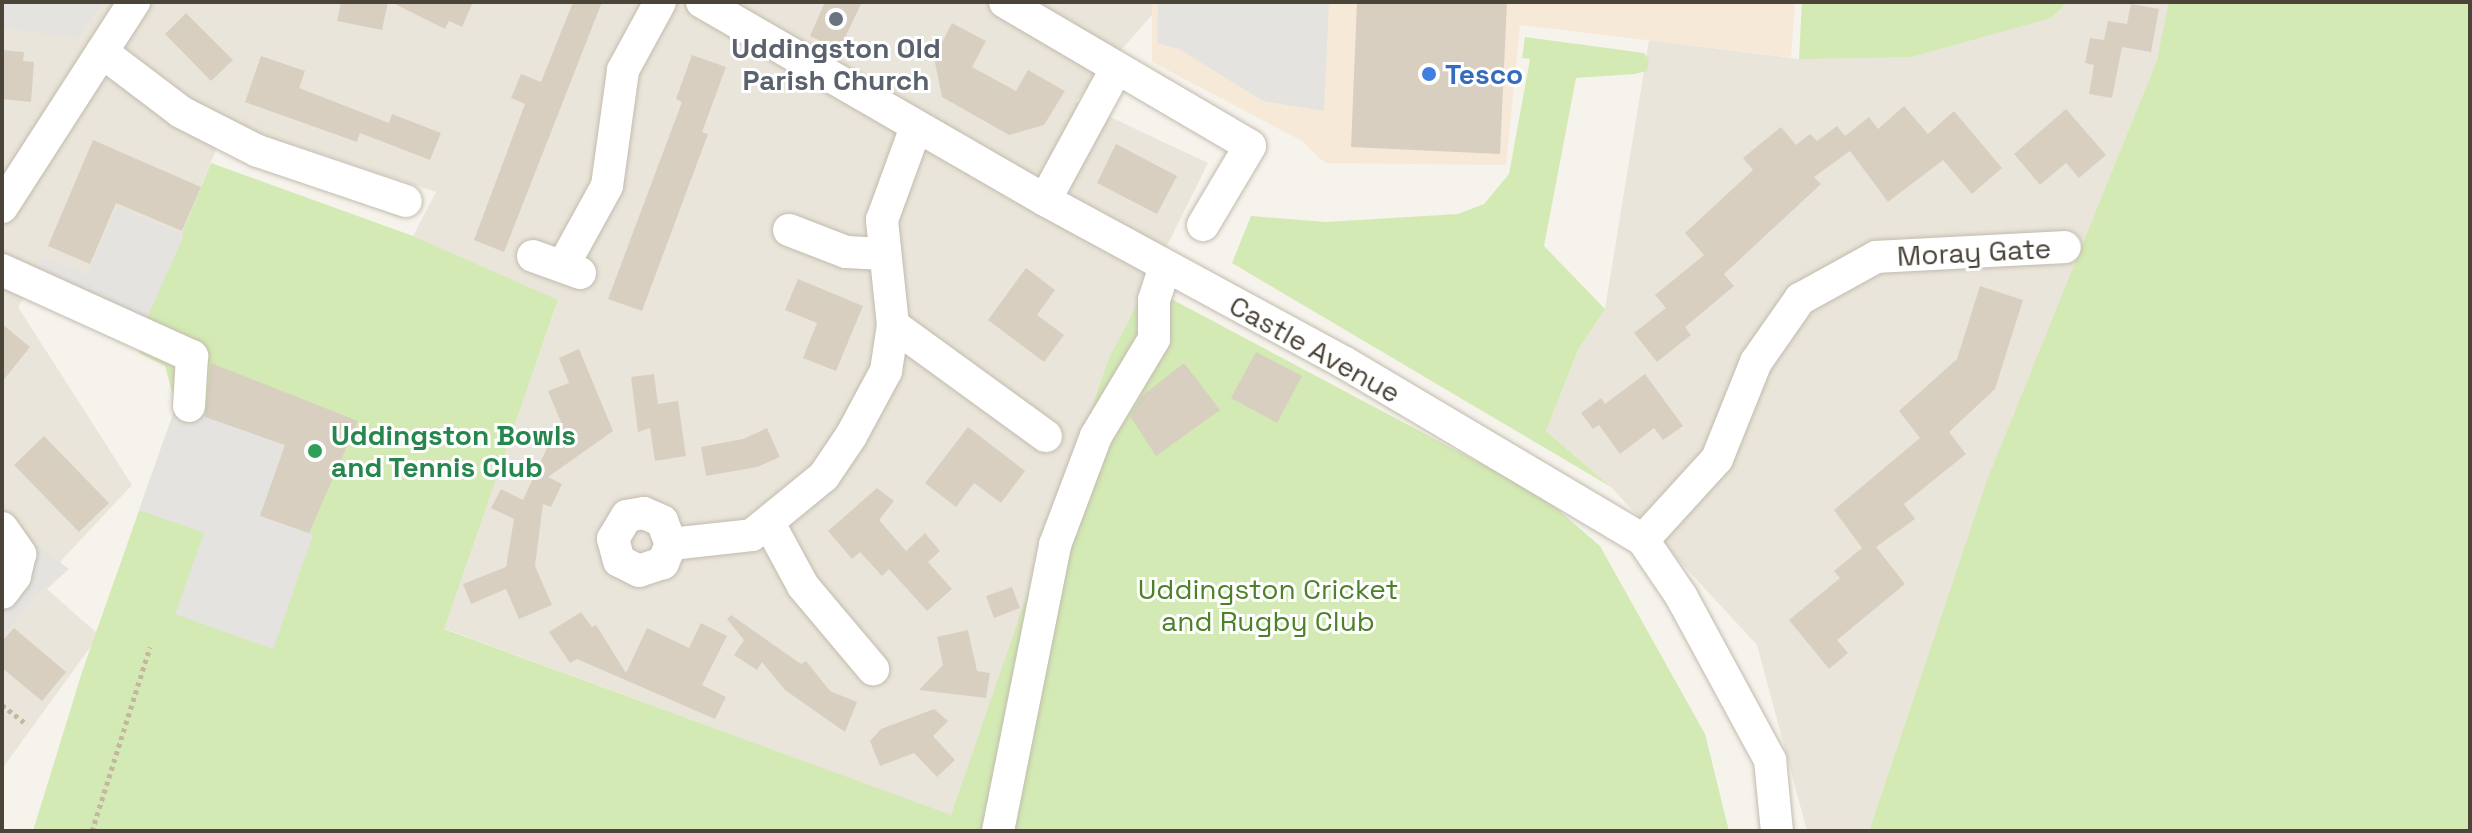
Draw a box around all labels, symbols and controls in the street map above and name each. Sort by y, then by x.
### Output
marker: Uddingston Old Parish Church [827,10,845,28]
place label: Uddingston Old Parish Church [731,31,941,97]
place label: Tesco [1445,57,1523,91]
marker: Tesco [1420,65,1438,83]
street label: Moray Gate [1896,231,2052,273]
street label: Castle Avenue [1223,288,1407,410]
place label: Uddingston Bowls and Tennis Club [331,418,576,484]
marker: Uddingston Bowls and Tennis Club [306,442,324,460]
park label: Uddingston Cricket and Rugby Club [1138,572,1398,638]

